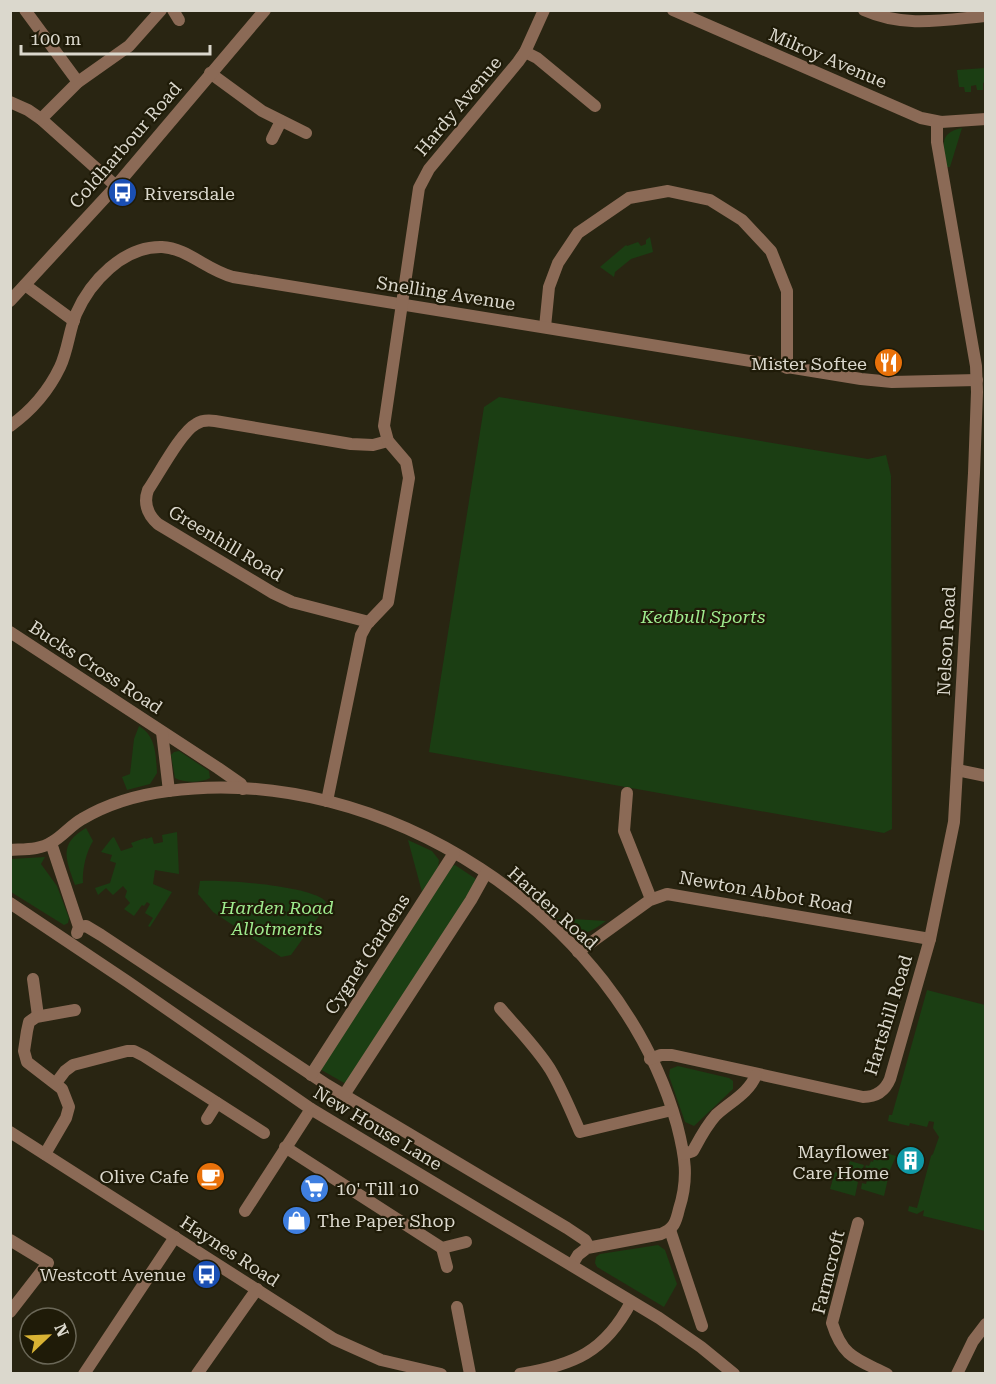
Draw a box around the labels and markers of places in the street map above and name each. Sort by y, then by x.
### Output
bus stop icon: Riversdale [107,177,139,209]
place label: Riversdale [144,183,235,204]
restaurant icon: Mister Softee [872,347,904,379]
place label: Mister Softee [751,353,867,374]
place label: Mayflower Care Home [793,1141,889,1183]
building icon: Mayflower Care Home [894,1145,926,1177]
cafe icon: Olive Cafe [194,1160,226,1192]
place label: Olive Cafe [99,1166,189,1187]
supermarket icon: 10' Till 10 [299,1172,331,1204]
place label: 10' Till 10 [336,1178,419,1199]
shop icon: The Paper Shop [280,1204,312,1236]
place label: The Paper Shop [317,1210,455,1231]
bus stop icon: Westcott Avenue [191,1258,223,1290]
place label: Westcott Avenue [40,1264,186,1285]

